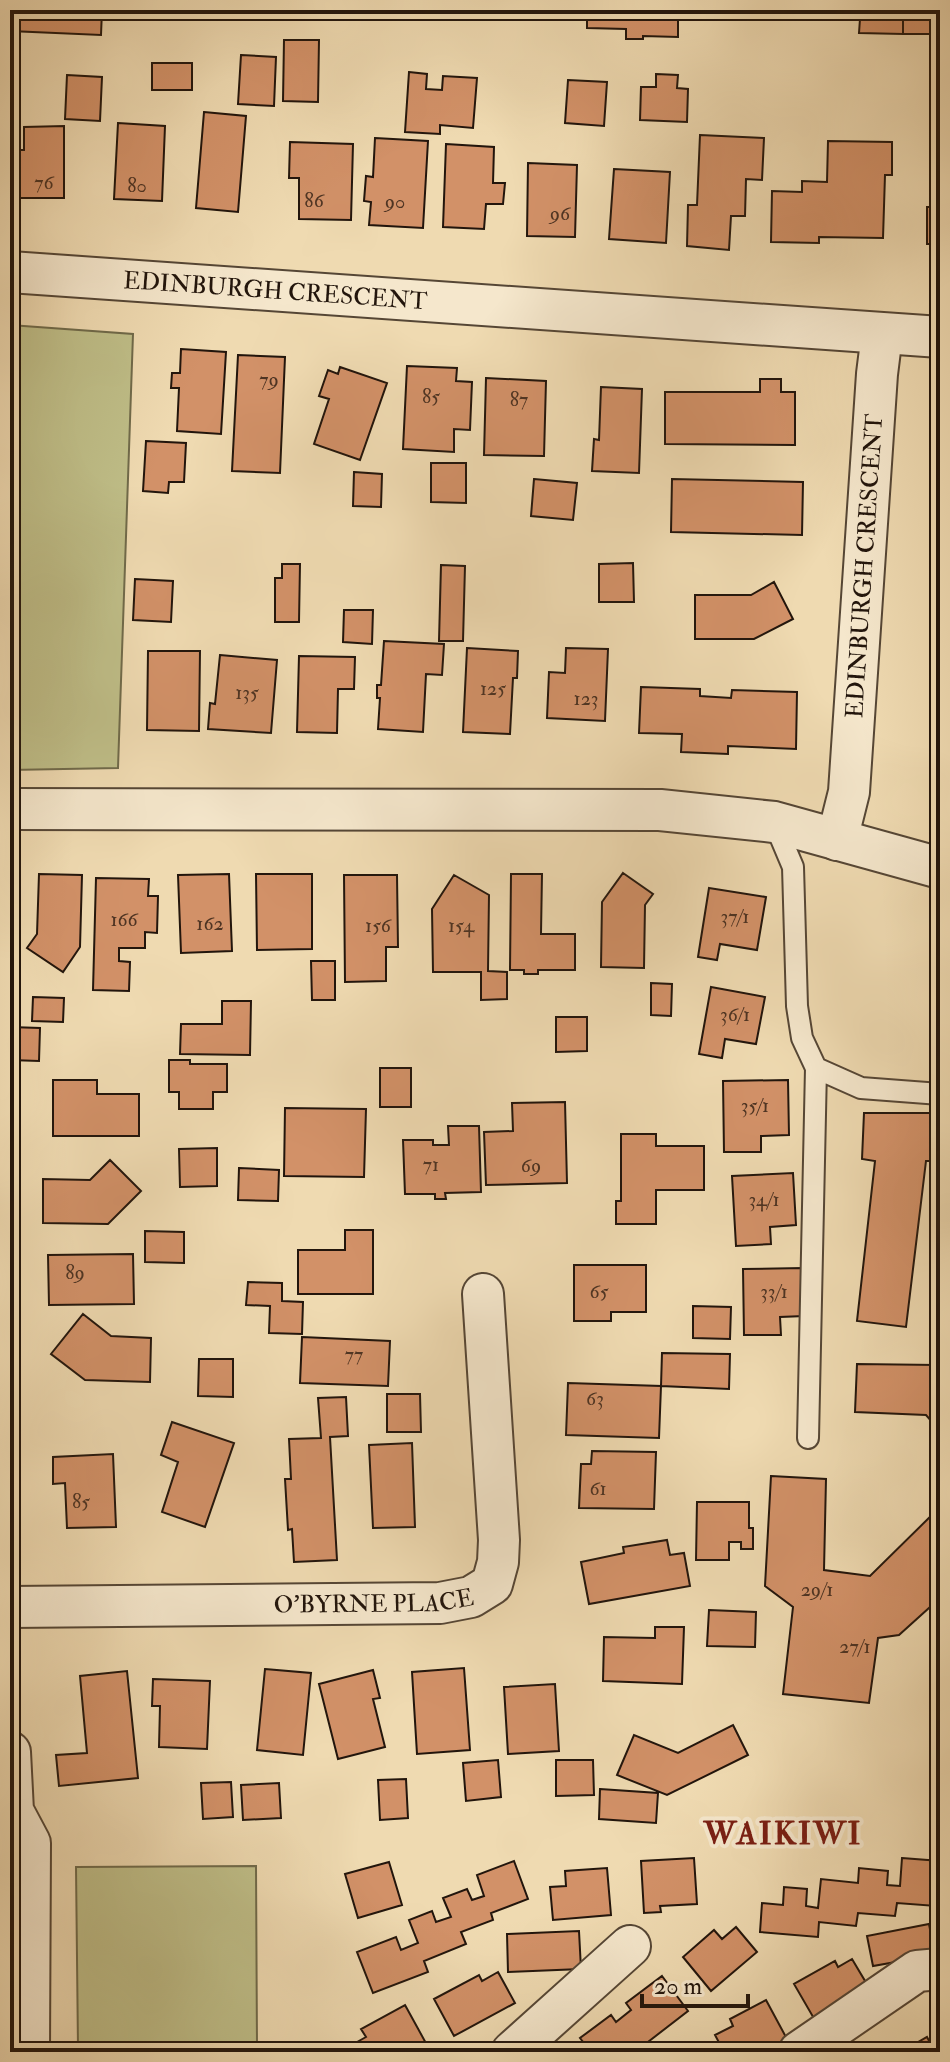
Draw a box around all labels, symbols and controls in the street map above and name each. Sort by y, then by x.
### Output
house number: 76 [34,170,55,195]
house number: 80 [127,173,147,198]
house number: 86 [304,188,325,213]
house number: 90 [383,189,405,214]
house number: 96 [548,201,571,226]
street label: EDINBURGH CRESCENT [122,265,429,317]
house number: 79 [259,367,279,392]
house number: 85 [422,384,440,409]
house number: 87 [510,387,528,412]
street label: EDINBURGH CRESCENT [839,413,890,719]
house number: 125 [480,676,506,701]
house number: 135 [235,680,259,705]
house number: 123 [574,686,598,711]
house number: 37/1 [721,904,749,929]
house number: 166 [110,907,139,932]
house number: 162 [196,911,224,936]
house number: 156 [365,913,392,938]
house number: 154 [448,913,475,938]
house number: 36/1 [720,1002,750,1027]
house number: 35/1 [741,1093,769,1118]
house number: 71 [423,1152,439,1177]
house number: 69 [521,1153,541,1178]
house number: 34/1 [748,1187,780,1212]
house number: 89 [65,1260,85,1285]
house number: 65 [590,1279,609,1304]
house number: 33/1 [760,1279,788,1304]
house number: 77 [345,1342,363,1367]
house number: 63 [586,1386,604,1411]
house number: 61 [589,1476,607,1501]
house number: 85 [72,1489,90,1514]
house number: 29/1 [801,1577,833,1602]
street label: O'BYRNE PLACE [274,1582,477,1621]
house number: 27/1 [839,1634,871,1659]
district label: WAIKIWI [703,1814,862,1854]
scale bar [642,1958,748,2008]
text: 20 m [654,1971,703,2002]

